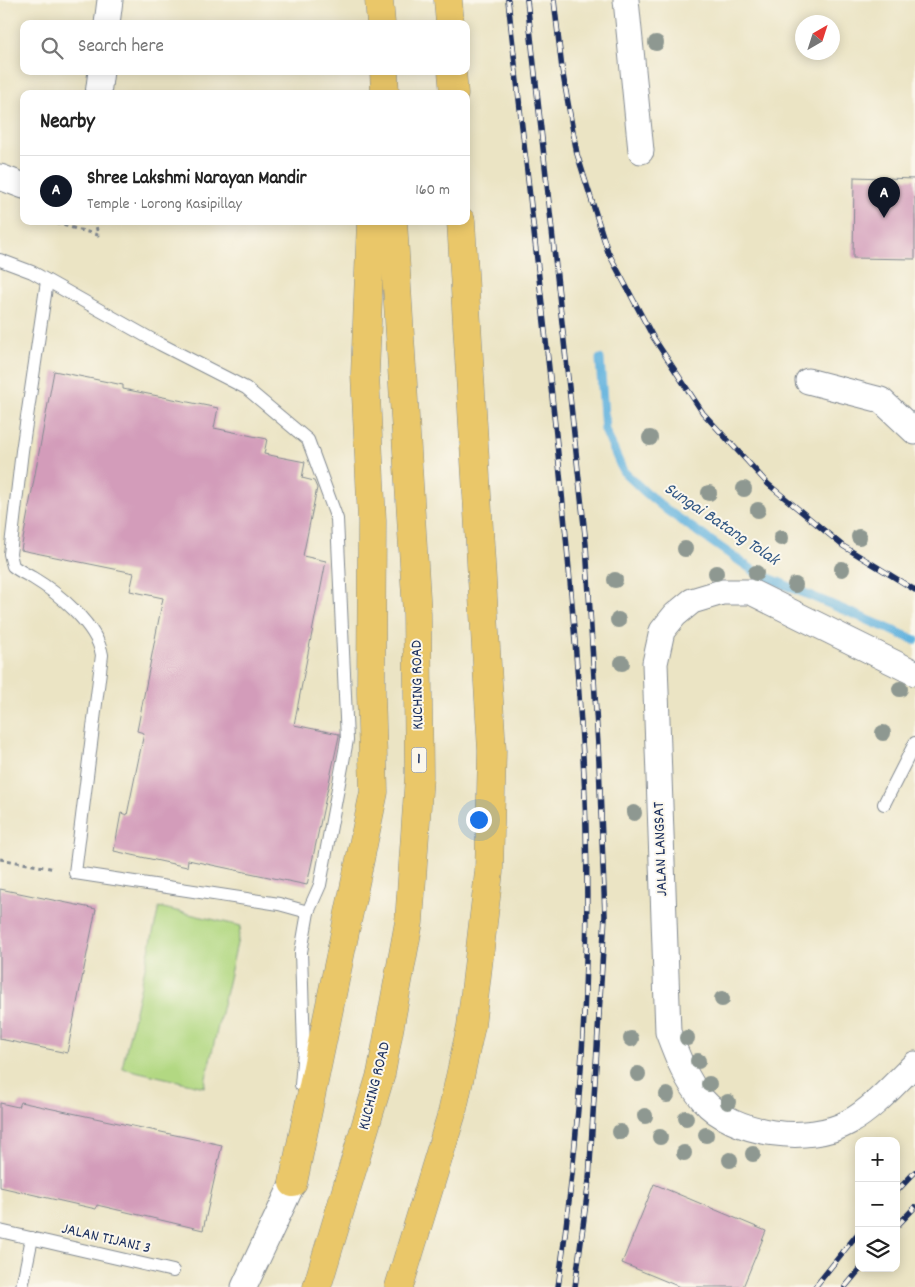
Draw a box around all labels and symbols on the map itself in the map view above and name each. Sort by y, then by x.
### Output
north arrow [795,15,840,60]
pin: A [868,177,900,218]
water label: Sungai Batang Tolak [659,477,785,574]
street label: KUCHING ROAD [406,640,430,730]
road number: 1 [412,748,426,772]
street label: JALAN LANGSAT [648,801,674,897]
your location [466,807,492,833]
street label: KUCHING ROAD [353,1040,397,1132]
street label: JALAN TIJANI 3 [59,1218,153,1260]

